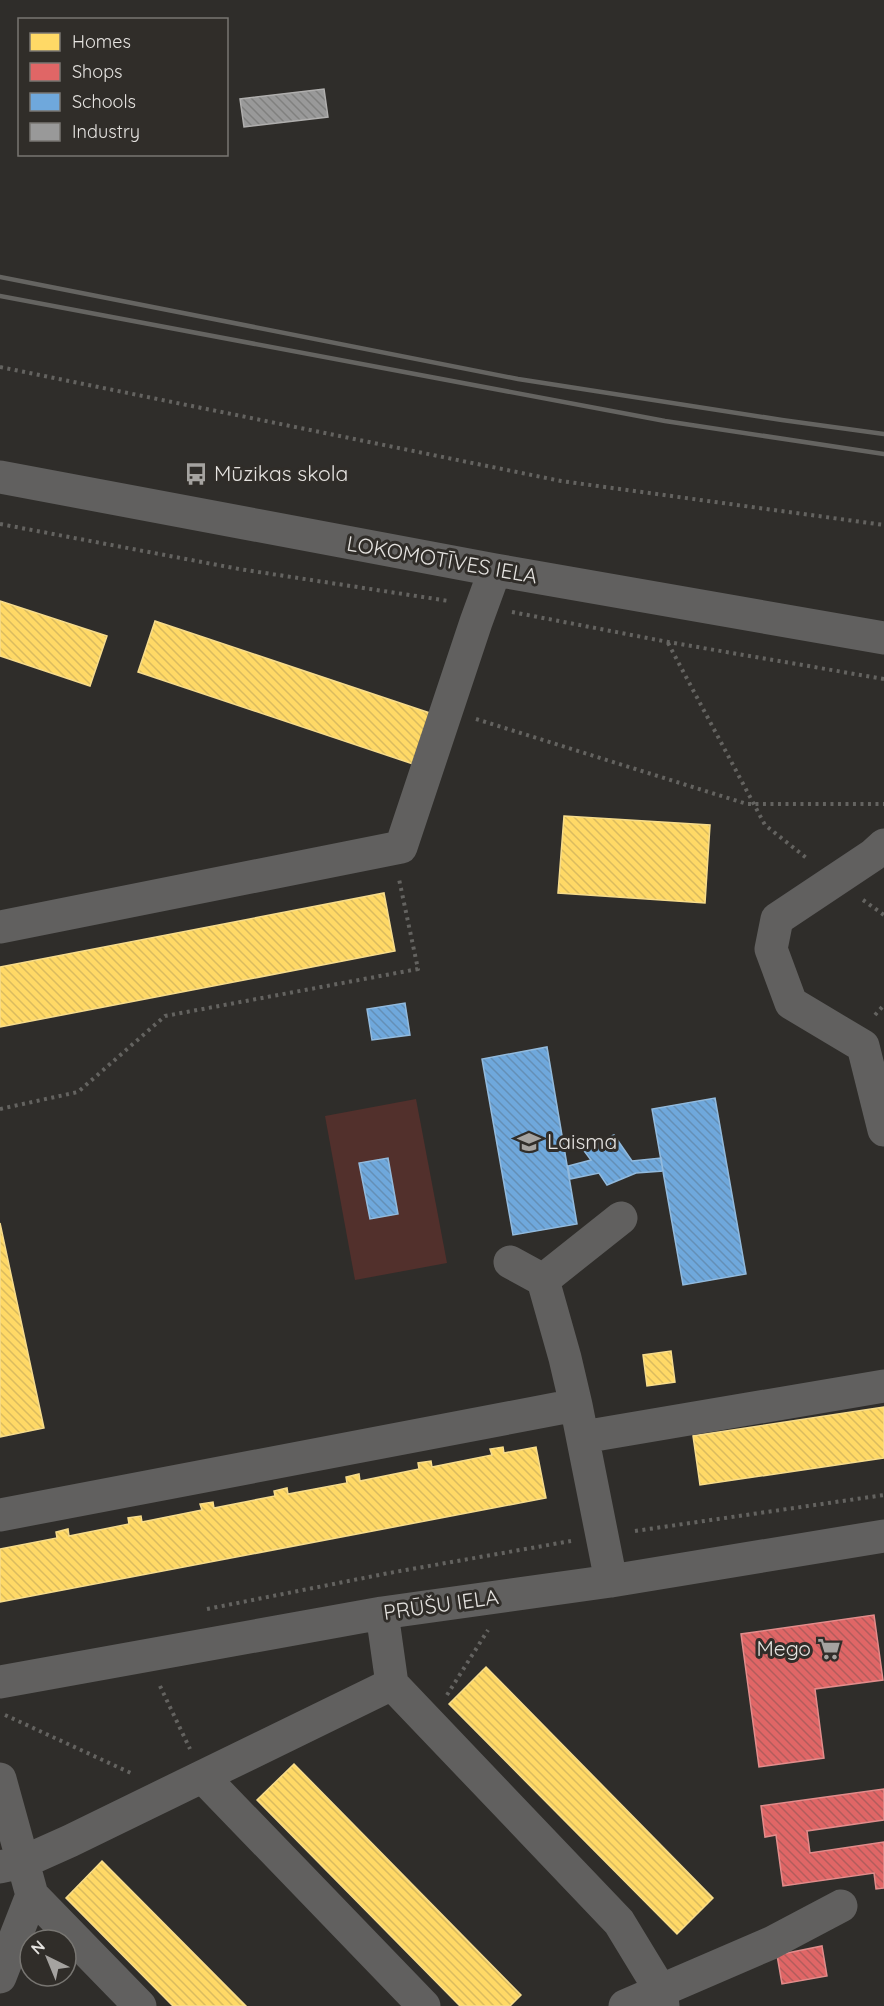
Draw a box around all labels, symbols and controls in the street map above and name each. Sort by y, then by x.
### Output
legend [18,18,228,156]
text: Homes [72,30,131,53]
text: Shops [72,60,123,83]
text: Schools [72,90,136,113]
text: Industry [72,120,140,143]
place label: Mūzikas skola [214,460,348,486]
bus stop icon: Mūzikas skola [183,461,209,487]
street label: LOKOMOTĪVES IELA [345,529,539,589]
place label: Laisma [547,1128,617,1154]
school or university icon: Laisma [516,1129,542,1155]
street label: PRŪŠU IELA [382,1583,500,1625]
place label: Mego [757,1635,811,1661]
supermarket icon: Mego [816,1636,842,1662]
north arrow [18,1928,78,1988]
text: N [27,1936,49,1958]

